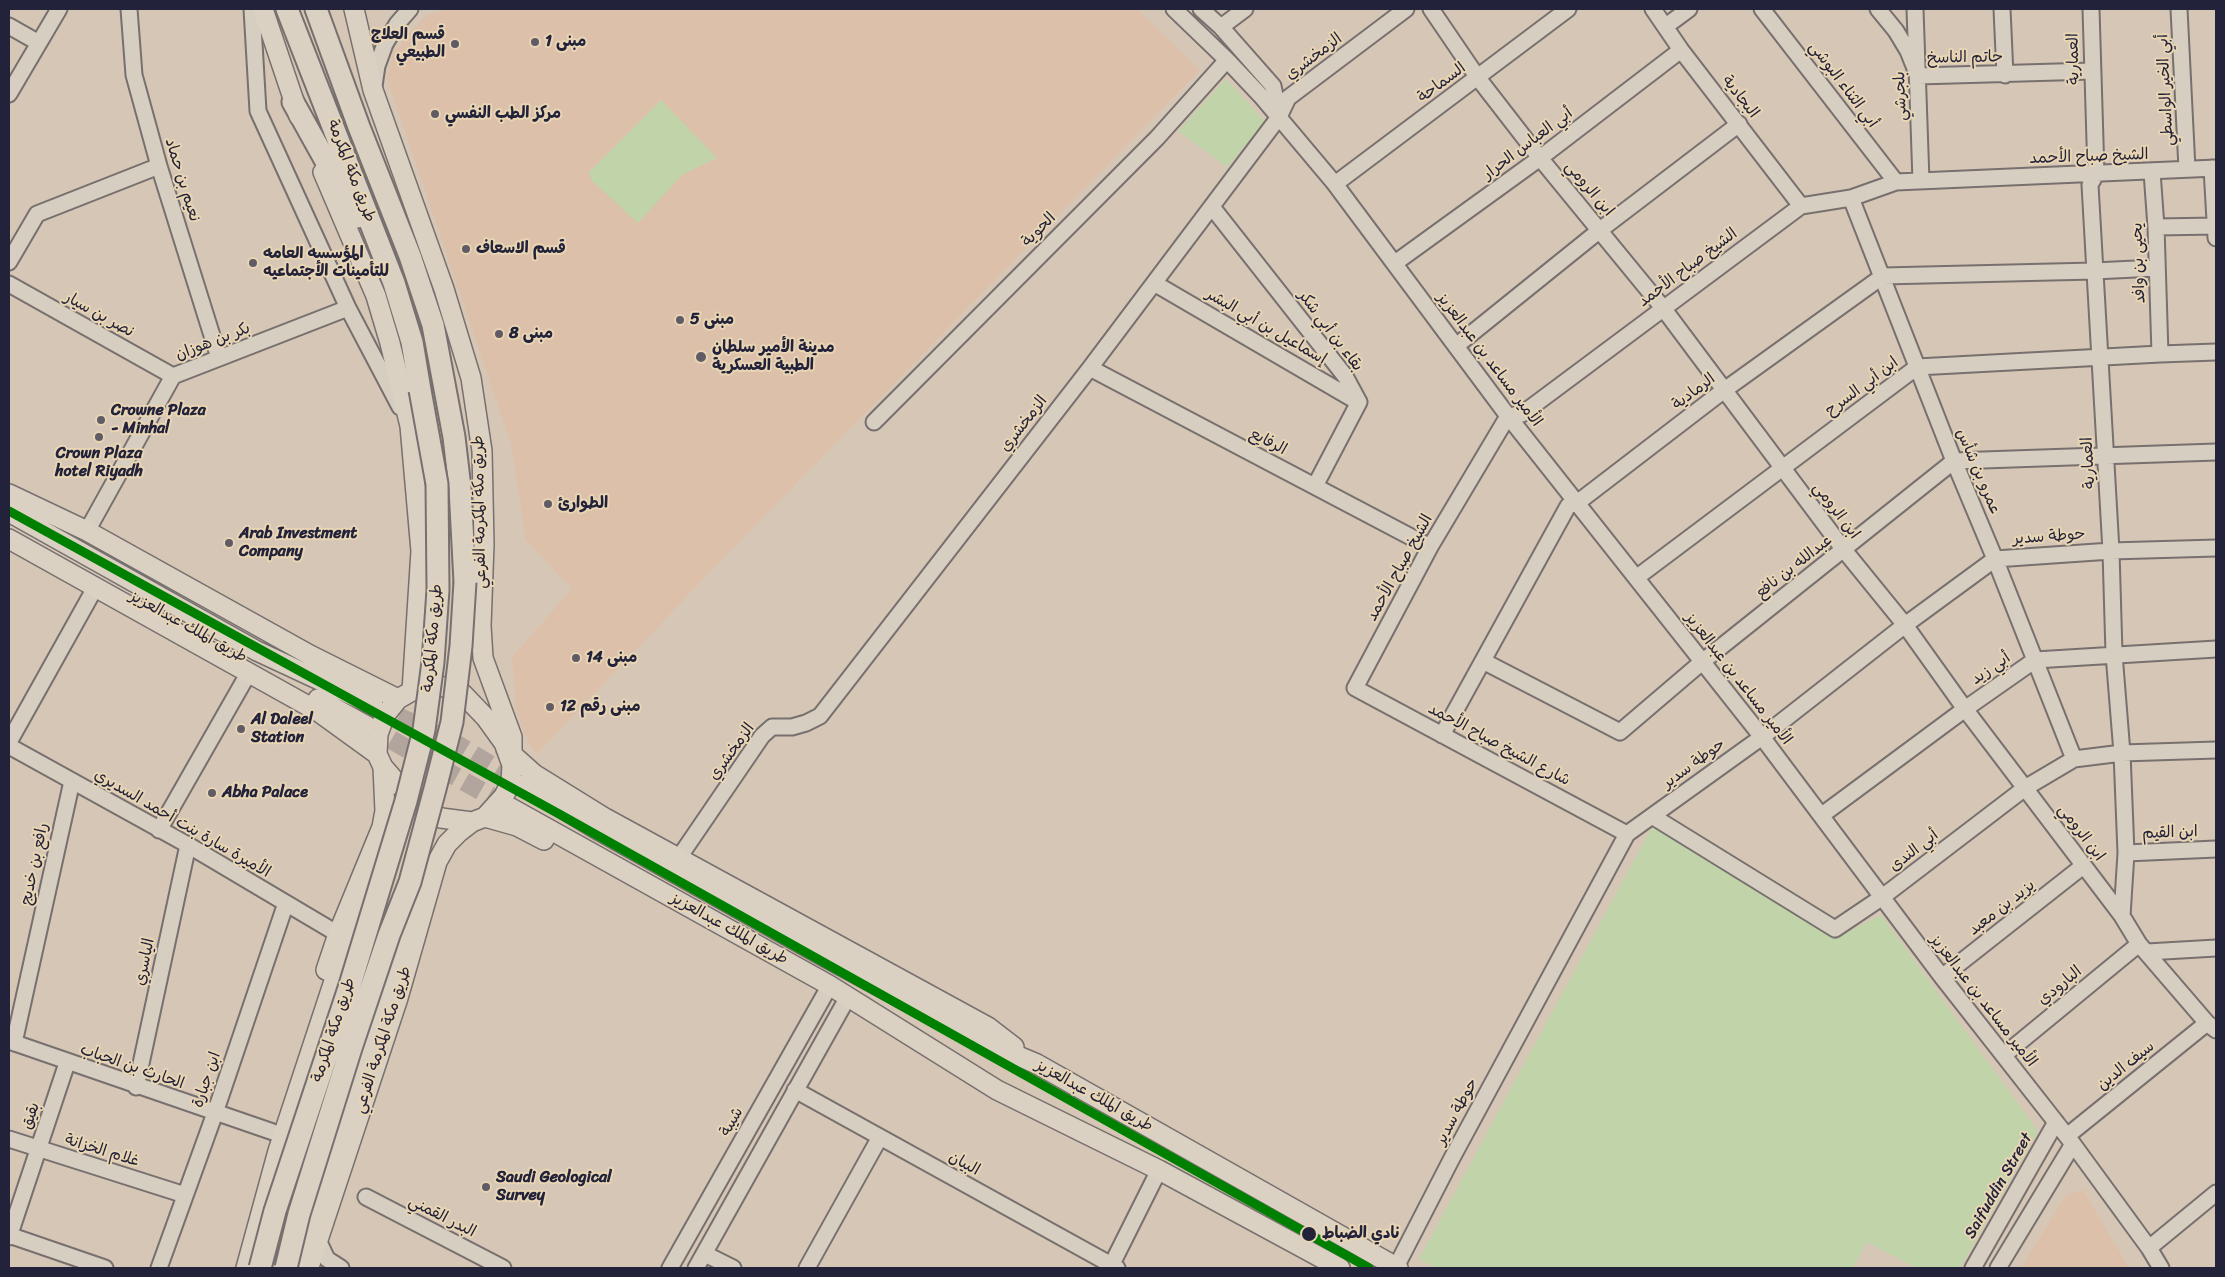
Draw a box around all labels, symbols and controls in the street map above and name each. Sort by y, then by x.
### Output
place label: قسم العلاج الطبيعي [371,25,445,63]
street label: الزمخشري [1282,29,1346,85]
place label: مبنى 1 [545,32,586,52]
street label: العمارية [2064,33,2084,85]
street label: أبي الخير الواسطي [2153,34,2179,146]
marker: مبنى 1 [529,36,541,48]
marker: قسم العلاج الطبيعي [449,38,461,50]
street label: أبي الثناء البوشي [1804,38,1882,132]
street label: حاتم الناسخ [1927,48,2003,68]
street label: السماحة [1414,59,1470,107]
street label: بلجرشي [1891,71,1911,121]
street label: البجادية [1717,72,1763,122]
place label: مركز الطب النفسي [445,104,561,124]
street label: أبي العباس الحرار [1479,104,1577,184]
marker: مركز الطب النفسي [429,108,441,120]
street label: طريق مكة المكرمة [323,117,379,225]
street label: نعيم بن حماد [160,136,204,224]
street label: الشيخ صباح الأحمد [2029,145,2149,169]
street label: ابن الرومي [1560,157,1618,221]
street label: الحوية [1018,209,1060,251]
street label: يحيى بن وافد [2128,222,2150,304]
street label: الشيخ صباح الأحمد [1635,224,1741,312]
place label: قسم الاسعاف [476,239,566,259]
marker: قسم الاسعاف [460,243,472,255]
place label: المؤسسه العامه للتأمينات الأجتماعيه [263,244,389,282]
marker: المؤسسه العامه للتأمينات الأجتماعيه [247,257,259,269]
street label: إسماعيل بن أبي البشر [1202,285,1330,369]
street label: بقاء بن أبي شكر [1293,287,1367,375]
street label: نصر بن سيار [61,288,137,342]
street label: الأمير مساعد بن عبدالعزيز [1432,289,1546,431]
place label: مبنى 5 [690,310,734,330]
marker: مبنى 5 [674,314,686,326]
street label: بكر بن هوزان [173,319,253,365]
place label: مبنى 8 [509,324,553,344]
marker: مبنى 8 [493,328,505,340]
place label: مدينة الأمير سلطان الطبية العسكرية [712,338,834,376]
marker: مدينة الأمير سلطان الطبية العسكرية [694,350,708,364]
street label: ابن أبي السرح [1822,353,1902,421]
street label: الرمادية [1669,370,1719,414]
street label: الزمخشري [996,392,1052,456]
place label: Crowne Plaza - Minhal [111,401,206,439]
marker: Crowne Plaza - Minhal [95,414,107,426]
street label: الرفايع [1246,424,1290,460]
street label: عمرو بن شأس [1951,426,2005,518]
marker: Crown Plaza hotel Riyadh [93,431,105,443]
street label: طريق مكة المكرمة الفرعي [469,435,491,589]
street label: العمارية [2078,437,2100,489]
place label: Crown Plaza hotel Riyadh [55,444,143,482]
street label: ابن الرومي [1808,479,1864,543]
place label: الطوارئ [558,494,608,514]
marker: الطوارئ [542,498,554,510]
street label: الشيخ صباح الأحمد [1363,511,1437,625]
place label: Arab Investment Company [239,524,357,562]
street label: حوطة سدير [2012,525,2086,549]
street label: عبدالله بن نافع [1752,531,1836,603]
marker: Arab Investment Company [223,537,235,549]
street label: طريق مكة المكرمة [419,583,447,693]
street label: طريق الملك عبدالعزيز [126,587,250,667]
street label: الأمير مساعد بن عبدالعزيز [1680,609,1796,749]
place label: مبنى 14 [586,648,637,668]
street label: أبي زيد [1968,649,2014,689]
marker: مبنى 14 [570,652,582,664]
place label: مبنى رقم 12 [560,697,641,717]
street label: شارع الشيخ صباح الأحمد [1425,699,1573,791]
marker: مبنى رقم 12 [544,701,556,713]
place label: Al Daleel Station [251,710,313,748]
street label: الزمخشري [705,720,759,784]
marker: Al Daleel Station [235,723,247,735]
street label: حوطة سدير [1659,735,1729,793]
street label: الأميرة سارة بنت أحمد السديري [90,766,274,882]
place label: Abha Palace [222,783,308,803]
marker: Abha Palace [206,787,218,799]
street label: ابن الرومي [2053,801,2109,865]
street label: رافع بن خديج [17,821,53,907]
street label: ابن القيم [2142,822,2198,844]
street label: أبي الندى [1886,826,1942,876]
street label: يزيد بن معبد [1965,876,2039,940]
street label: طريق الملك عبدالعزيز [667,889,791,969]
street label: الأمير مساعد بن عبدالعزيز [1925,931,2041,1071]
street label: الياسري [131,936,159,988]
street label: البارودي [2034,962,2086,1010]
street label: طريق مكة المكرمة الفرعي [350,964,416,1116]
street label: طريق مكة المكرمة [308,975,360,1085]
street label: سيف الدين [2093,1037,2159,1095]
street label: الحارث بن الحباب [77,1040,187,1094]
street label: ابن جبارة [189,1050,225,1110]
street label: طريق الملك عبدالعزيز [1032,1056,1156,1136]
street label: حوطة سدير [1431,1075,1483,1149]
street label: بقيق [17,1100,45,1132]
street label: شيبة [716,1104,748,1140]
street label: Saifuddin Street [1961,1130,2037,1242]
street label: غلام الخزانة [62,1131,142,1171]
street label: البيان [945,1148,983,1180]
place label: Saudi Geological Survey [496,1168,612,1206]
marker: Saudi Geological Survey [480,1181,492,1193]
street label: البدر القمني [405,1192,479,1242]
place label: نادي الضباط [1322,1224,1399,1244]
marker: نادي الضباط [1300,1225,1318,1243]

